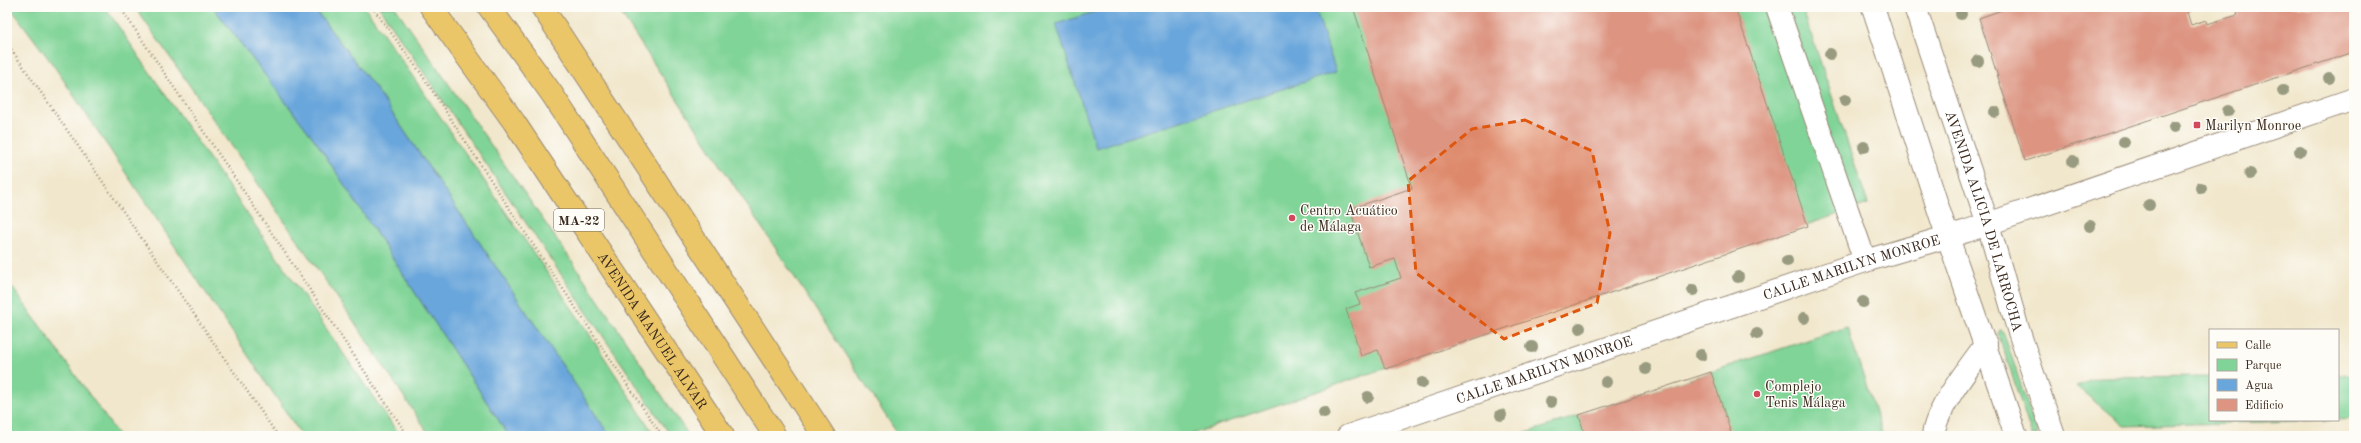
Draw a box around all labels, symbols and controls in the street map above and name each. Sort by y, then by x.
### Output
street label: AVENIDA ALICIA DE LARROCHA [1942,109,2024,334]
place label: Marilyn Monroe [2205,119,2301,133]
marker: Marilyn Monroe [2192,120,2202,130]
place label: Centro Acuático de Málaga [1300,204,1398,234]
road number: MA-22 [554,209,604,231]
marker: Centro Acuático de Málaga [1287,213,1297,223]
street label: CALLE MARILYN MONROE [1761,233,1942,303]
street label: AVENIDA MANUEL ALVAR [594,250,709,412]
legend [2209,329,2339,421]
street label: CALLE MARILYN MONROE [1454,334,1634,407]
text: Calle [2245,340,2271,352]
text: Parque [2245,360,2282,372]
place label: Complejo Tenis Málaga [1765,380,1846,410]
text: Agua [2245,380,2273,392]
marker: Complejo Tenis Málaga [1752,389,1762,399]
text: Edificio [2245,400,2284,412]

